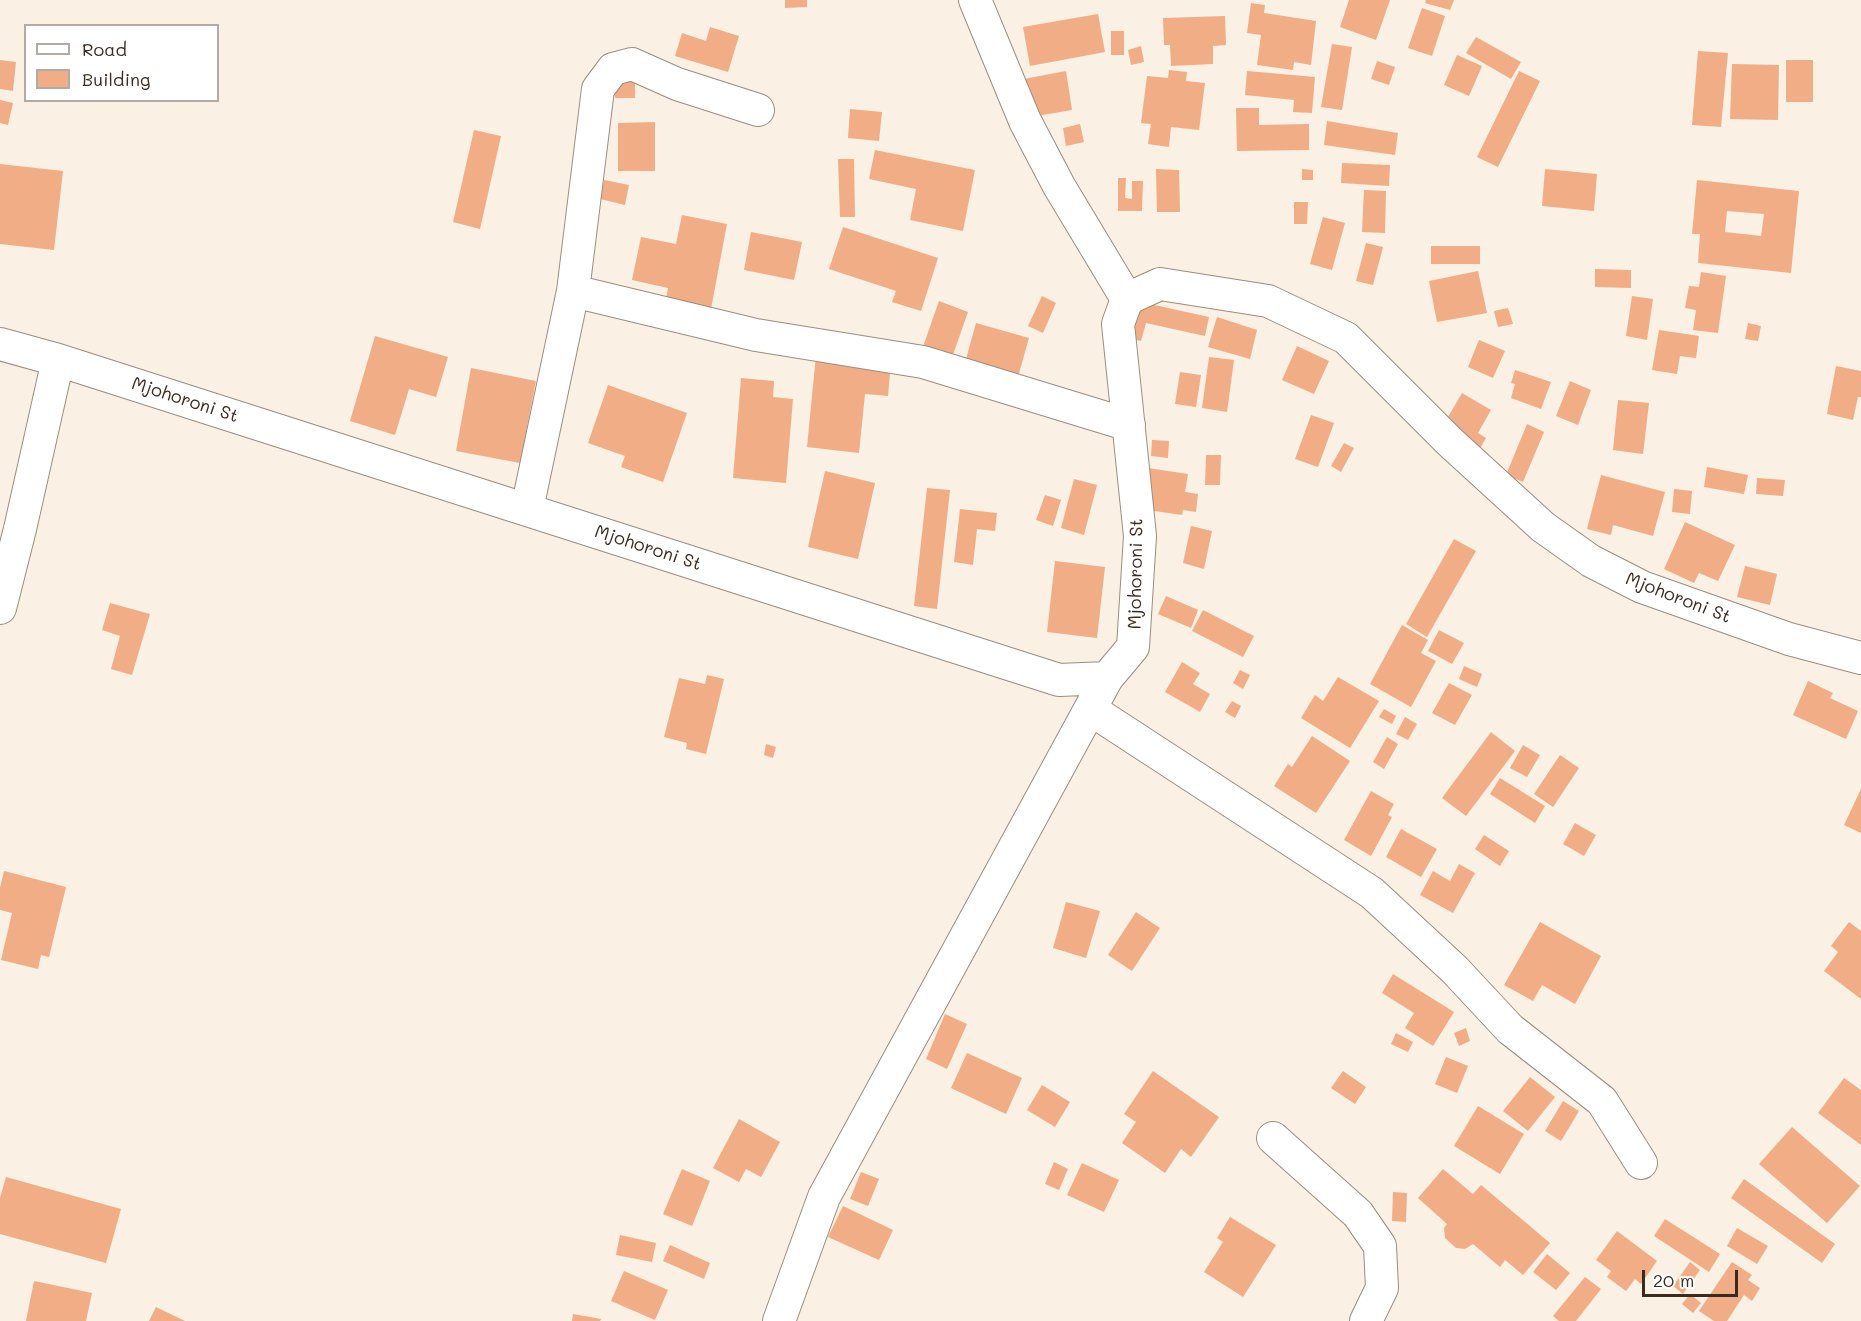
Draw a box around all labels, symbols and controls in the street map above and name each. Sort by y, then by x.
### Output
legend [24,24,219,102]
text: Road [82,37,127,61]
text: Building [82,67,150,91]
street label: Mjohoroni St [129,373,241,427]
street label: Mjohoroni St [1124,518,1148,630]
street label: Mjohoroni St [592,521,704,575]
street label: Mjohoroni St [1622,568,1734,628]
scale bar [1645,1258,1741,1296]
text: 20 m [1653,1268,1694,1292]

